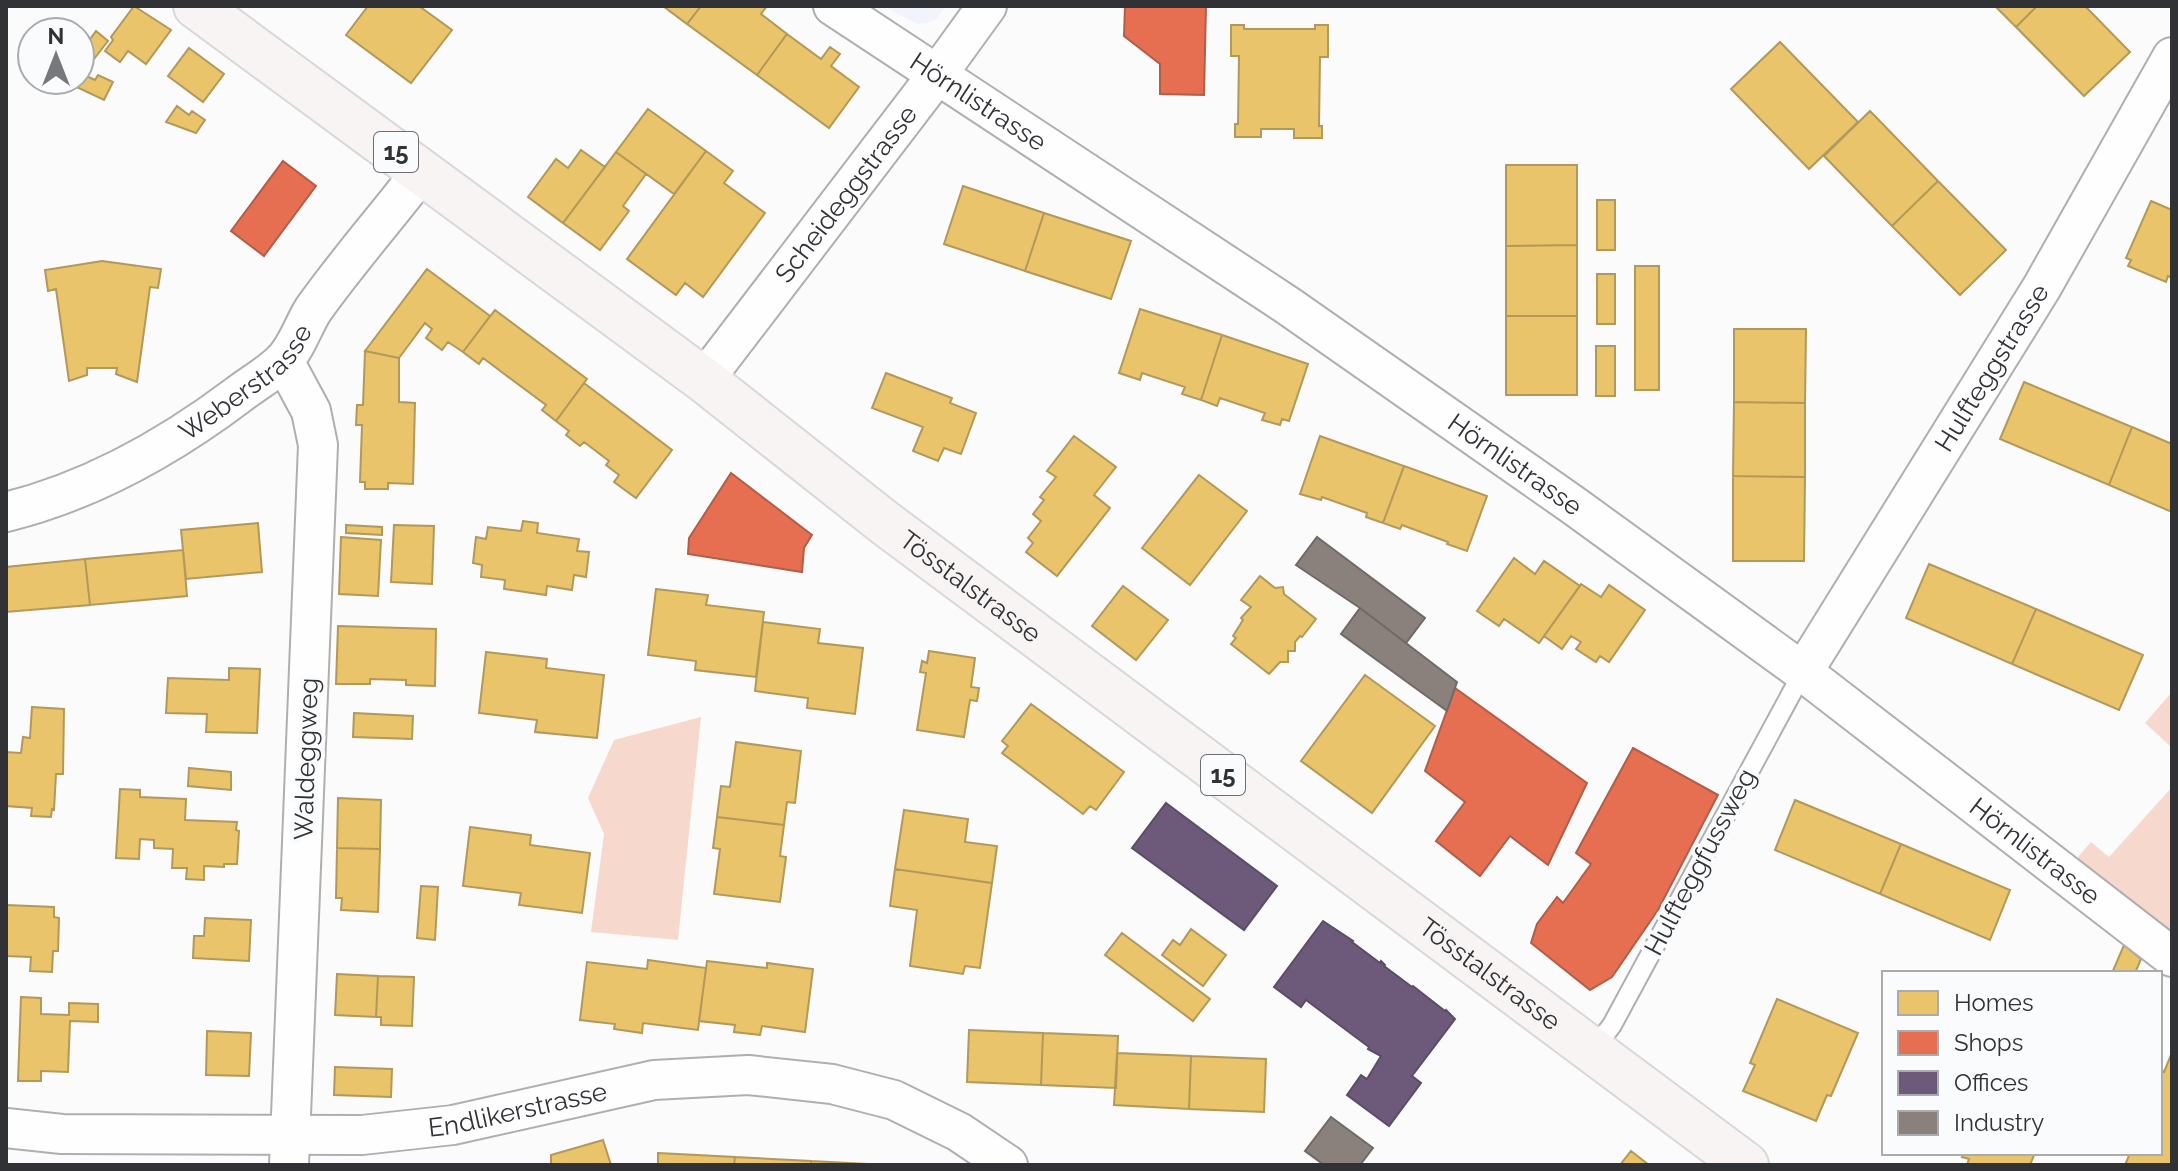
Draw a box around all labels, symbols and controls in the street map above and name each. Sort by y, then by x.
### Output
north arrow [16,16,96,96]
text: N [48,23,64,49]
street label: Hörnlistrasse [905,46,1052,157]
street label: Scheideggstrasse [769,100,923,288]
road number: 15 [374,132,418,172]
street label: Hulfteggstrasse [1929,279,2055,457]
street label: Weberstrasse [173,320,318,447]
street label: Hörnlistrasse [1442,407,1588,522]
street label: Tösstalstrasse [894,524,1047,649]
street label: Waldeggweg [288,677,324,841]
road number: 15 [1201,755,1245,795]
street label: Hulfteggfussweg [1638,764,1762,960]
street label: Hörnlistrasse [1964,792,2106,911]
street label: Tösstalstrasse [1413,912,1566,1036]
legend [1882,971,2162,1155]
text: Homes [1954,988,2034,1017]
text: Shops [1954,1028,2023,1057]
text: Offices [1954,1068,2028,1097]
street label: Endlikerstrasse [427,1076,610,1143]
text: Industry [1954,1108,2044,1137]

